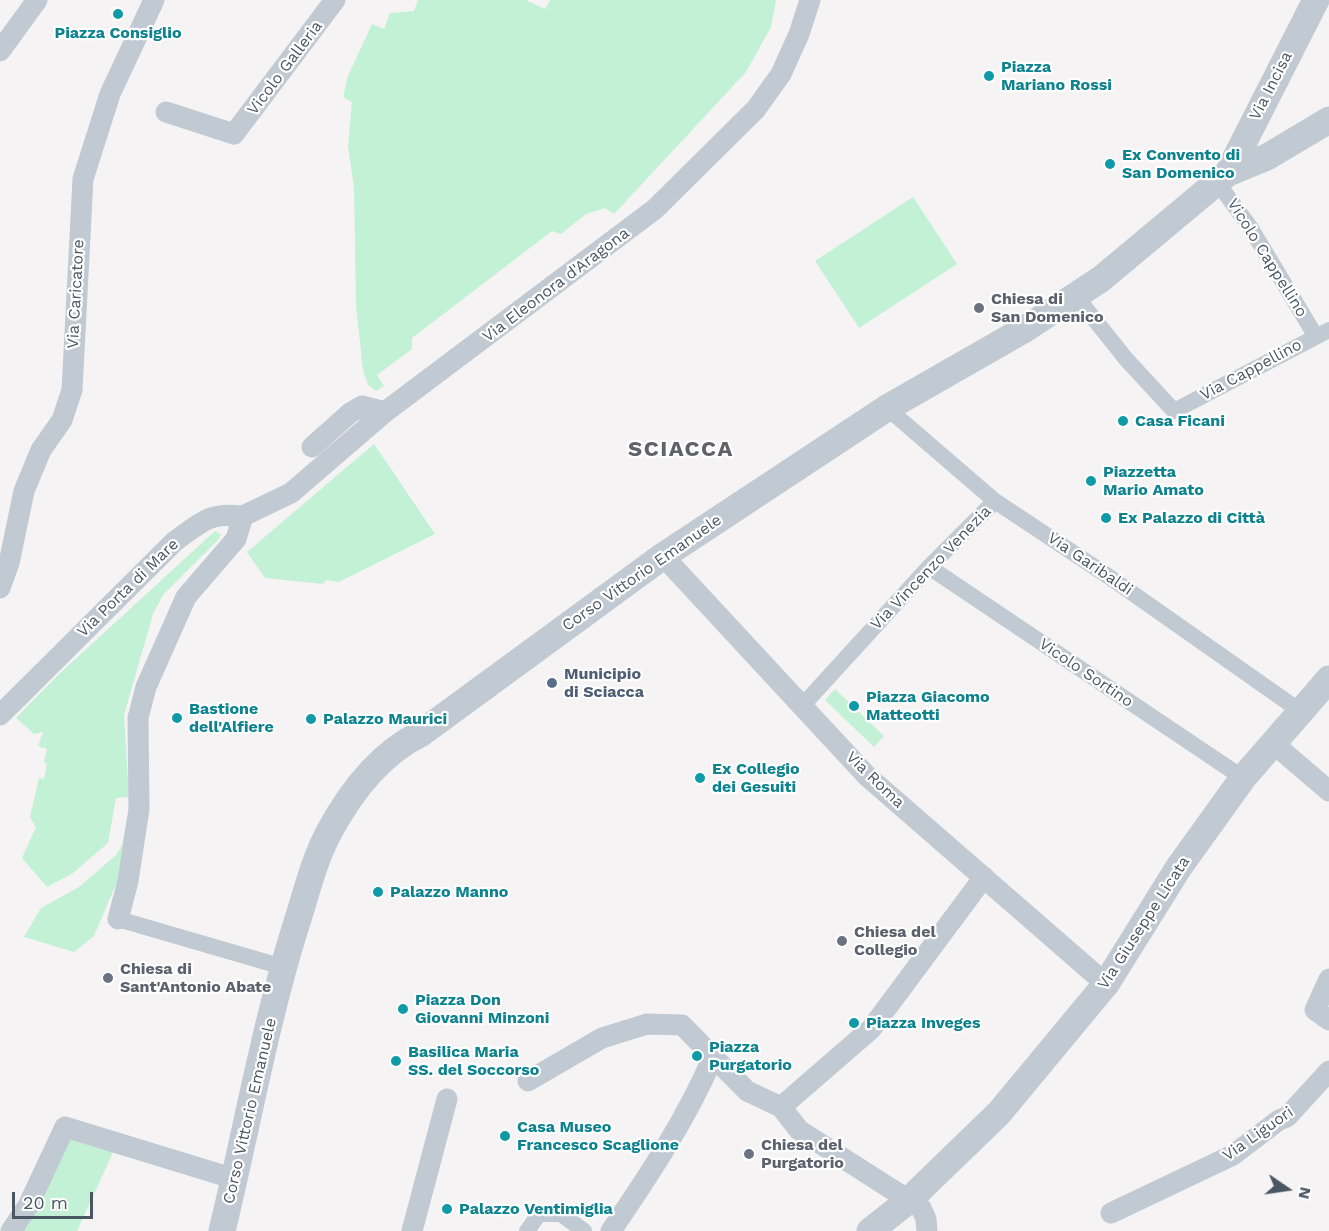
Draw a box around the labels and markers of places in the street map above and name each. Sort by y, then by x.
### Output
marker: Piazza Consiglio [111,7,125,21]
place label: Piazza Consiglio [55,23,181,43]
place label: Piazza Mariano Rossi [1001,57,1112,95]
marker: Piazza Mariano Rossi [982,69,996,83]
place label: Ex Convento di San Domenico [1122,145,1240,183]
marker: Ex Convento di San Domenico [1103,157,1117,171]
place label: Chiesa di San Domenico [991,289,1104,327]
marker: Chiesa di San Domenico [972,301,986,315]
place label: Casa Ficani [1135,411,1225,431]
marker: Casa Ficani [1116,414,1130,428]
place label: Piazzetta Mario Amato [1103,462,1204,500]
marker: Piazzetta Mario Amato [1084,474,1098,488]
place label: Ex Palazzo di Città [1118,508,1265,528]
marker: Ex Palazzo di Città [1099,511,1113,525]
place label: Municipio di Sciacca [564,664,644,702]
marker: Municipio di Sciacca [545,676,559,690]
place label: Piazza Giacomo Matteotti [866,687,990,725]
place label: Bastione dell'Alfiere [189,699,274,737]
marker: Piazza Giacomo Matteotti [847,699,861,713]
place label: Palazzo Maurici [323,709,447,729]
marker: Bastione dell'Alfiere [170,711,184,725]
marker: Palazzo Maurici [304,712,318,726]
place label: Ex Collegio dei Gesuiti [712,759,800,797]
marker: Ex Collegio dei Gesuiti [693,771,707,785]
place label: Palazzo Manno [390,882,508,902]
marker: Palazzo Manno [371,885,385,899]
place label: Chiesa del Collegio [854,922,936,960]
marker: Chiesa del Collegio [835,934,849,948]
place label: Chiesa di Sant'Antonio Abate [120,959,271,997]
marker: Chiesa di Sant'Antonio Abate [101,971,115,985]
place label: Piazza Don Giovanni Minzoni [415,990,549,1028]
marker: Piazza Don Giovanni Minzoni [396,1002,410,1016]
place label: Piazza Inveges [866,1013,981,1033]
marker: Piazza Inveges [847,1016,861,1030]
place label: Piazza Purgatorio [709,1037,792,1075]
place label: Basilica Maria SS. del Soccorso [408,1042,539,1080]
marker: Piazza Purgatorio [690,1049,704,1063]
marker: Basilica Maria SS. del Soccorso [389,1054,403,1068]
place label: Casa Museo Francesco Scaglione [517,1117,679,1155]
marker: Casa Museo Francesco Scaglione [498,1129,512,1143]
place label: Chiesa del Purgatorio [761,1135,844,1173]
marker: Chiesa del Purgatorio [742,1147,756,1161]
place label: Palazzo Ventimiglia [459,1199,613,1219]
marker: Palazzo Ventimiglia [440,1202,454,1216]

